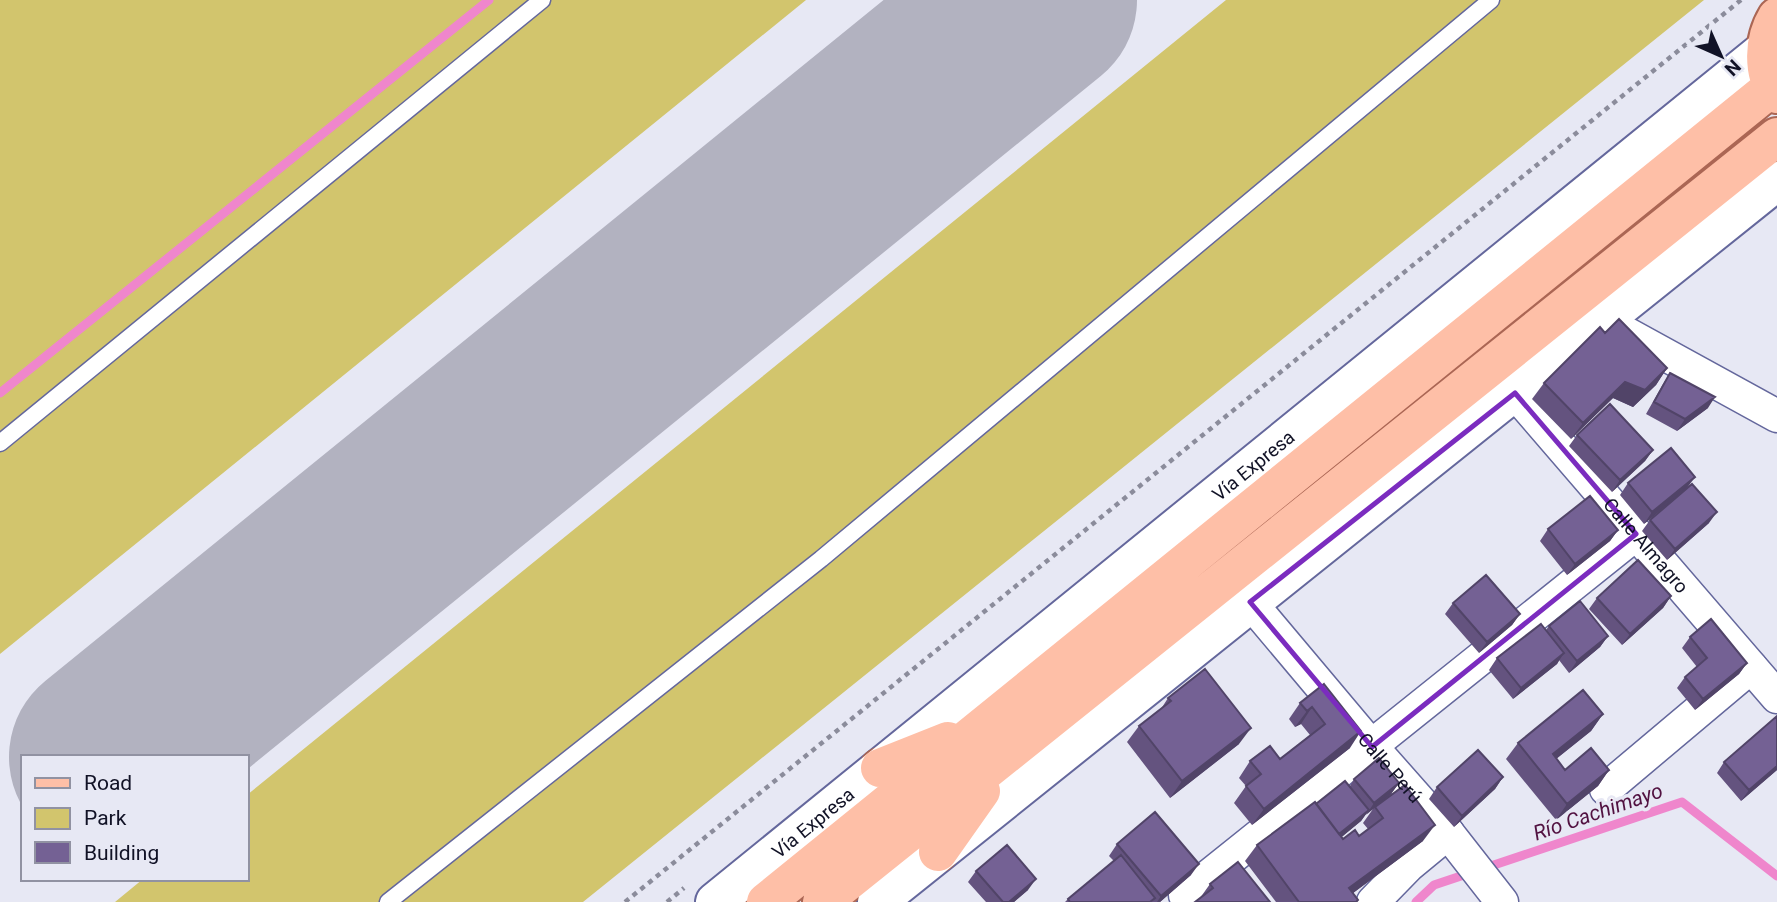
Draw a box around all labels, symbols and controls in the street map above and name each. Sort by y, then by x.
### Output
north arrow [1686,21,1756,91]
text: N [1720,55,1746,81]
street label: Vía Expresa [1208,425,1299,506]
street label: Calle Almagro [1598,493,1693,598]
street label: Calle Perú [1353,728,1427,808]
legend [21,755,248,881]
text: Road [84,771,132,795]
water label: Río Cachimayo [1530,779,1666,845]
street label: Vía Expresa [767,783,859,863]
text: Park [84,806,127,830]
text: Building [84,841,159,865]

